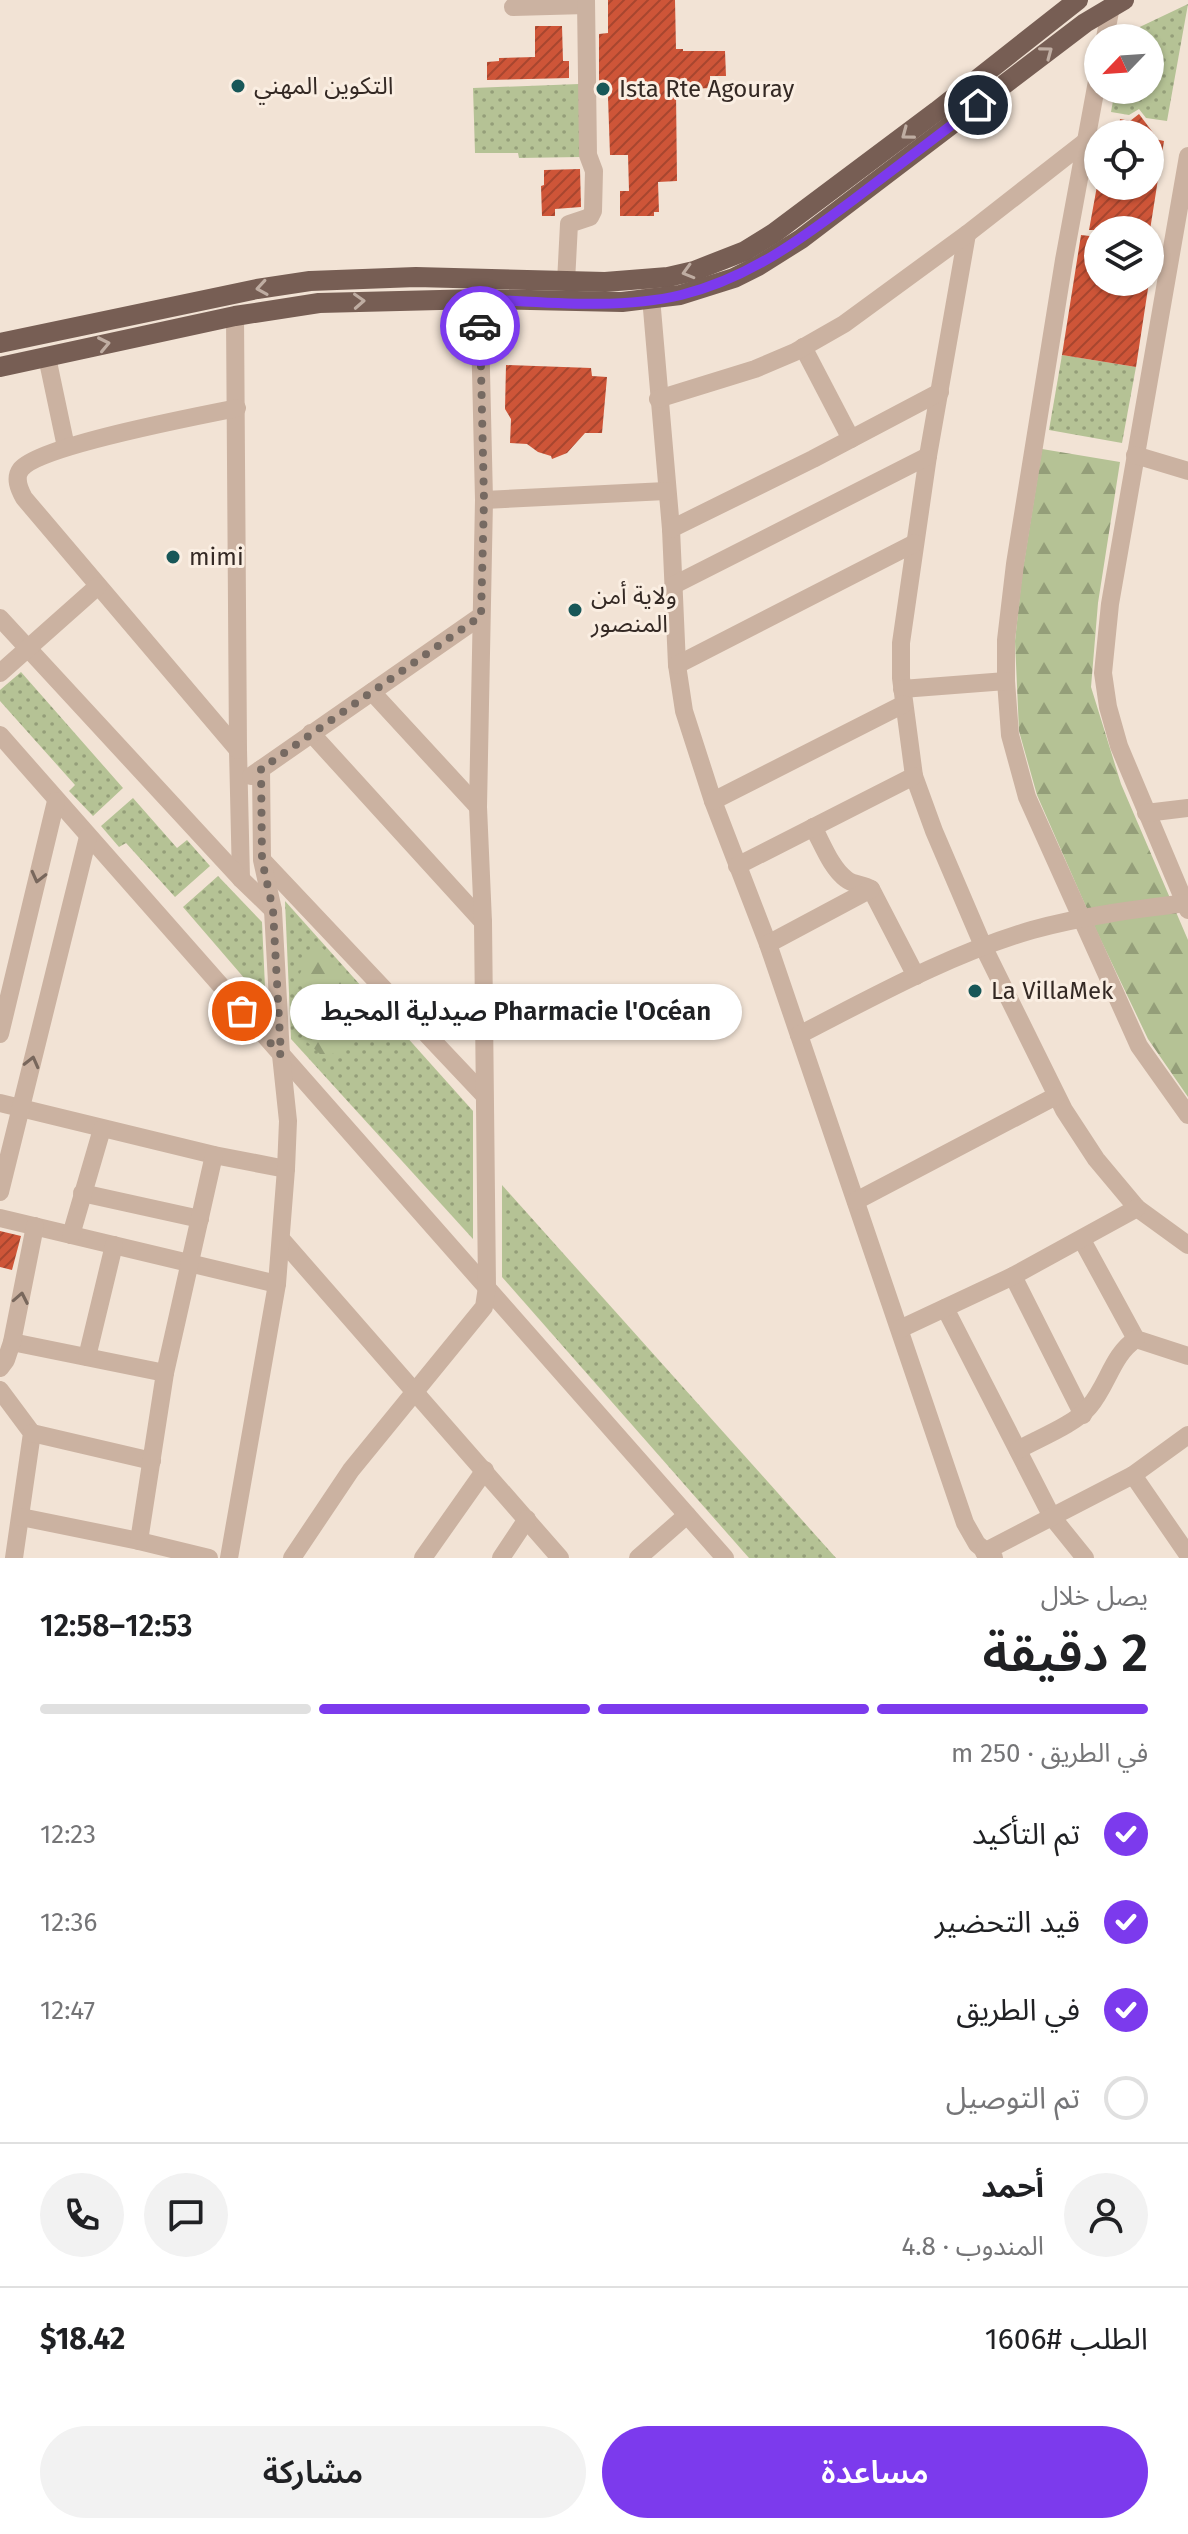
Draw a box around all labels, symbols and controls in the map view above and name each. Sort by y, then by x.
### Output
north arrow [1084,24,1164,104]
map controls [1084,24,1164,296]
one-way arrow [1038,48,1052,62]
pin [944,71,1012,139]
place label: التكوين المهني [254,72,393,105]
place label: Ista Rte Agouray [619,75,794,103]
marker: التكوين المهني [229,77,247,95]
marker: Ista Rte Agouray [594,80,612,98]
icon: home [956,83,1000,127]
button: locate [1084,120,1164,200]
one-way arrow [901,125,916,139]
button: layers [1084,216,1164,296]
one-way arrow [682,263,696,279]
one-way arrow [255,279,269,296]
courier [440,286,520,366]
one-way arrow [353,293,366,310]
icon: car [458,304,502,348]
one-way arrow [96,336,110,353]
place label: mimi [189,543,244,571]
marker: mimi [164,548,182,566]
place label: ولاية أمن المنصور [590,580,677,638]
marker: ولاية أمن المنصور [566,601,584,619]
one-way arrow [30,869,47,883]
pin [208,977,276,1045]
place label: La VillaMek [991,977,1114,1005]
marker: La VillaMek [966,982,984,1000]
callout: Pharmacie l'Océan صيدلية المحيط [290,983,742,1039]
icon: bag [220,989,264,1033]
text: Pharmacie l'Océan صيدلية المحيط [321,996,711,1027]
one-way arrow [23,1056,40,1070]
one-way arrow [12,1292,29,1305]
text: يصل خلال [1041,1581,1148,1612]
text: 12:53–12:58 [40,1608,193,1644]
text: 2 دقيقة [983,1622,1148,1685]
text: في الطريق · 250 m [951,1738,1148,1769]
icon: check [1104,1812,1148,1856]
text: تم التأكيد [972,1816,1080,1852]
text: 12:23 [40,1819,96,1850]
icon: check [1104,1900,1148,1944]
text: قيد التحضير [935,1904,1080,1940]
text: 12:36 [40,1907,97,1938]
icon: check [1104,1988,1148,2032]
text: في الطريق [956,1992,1080,2028]
text: 12:47 [40,1995,95,2026]
text: تم التوصيل [946,2080,1080,2116]
text: أحمد [981,2169,1044,2205]
button: phone [40,2173,124,2257]
button: chat [144,2173,228,2257]
button: person [1064,2173,1148,2257]
text: المندوب · 4.8 [901,2231,1044,2262]
text: $18.42 [40,2321,125,2357]
text: الطلب #1606 [985,2321,1148,2357]
button: مشاركة [40,2426,586,2518]
button: مساعدة [602,2426,1148,2518]

